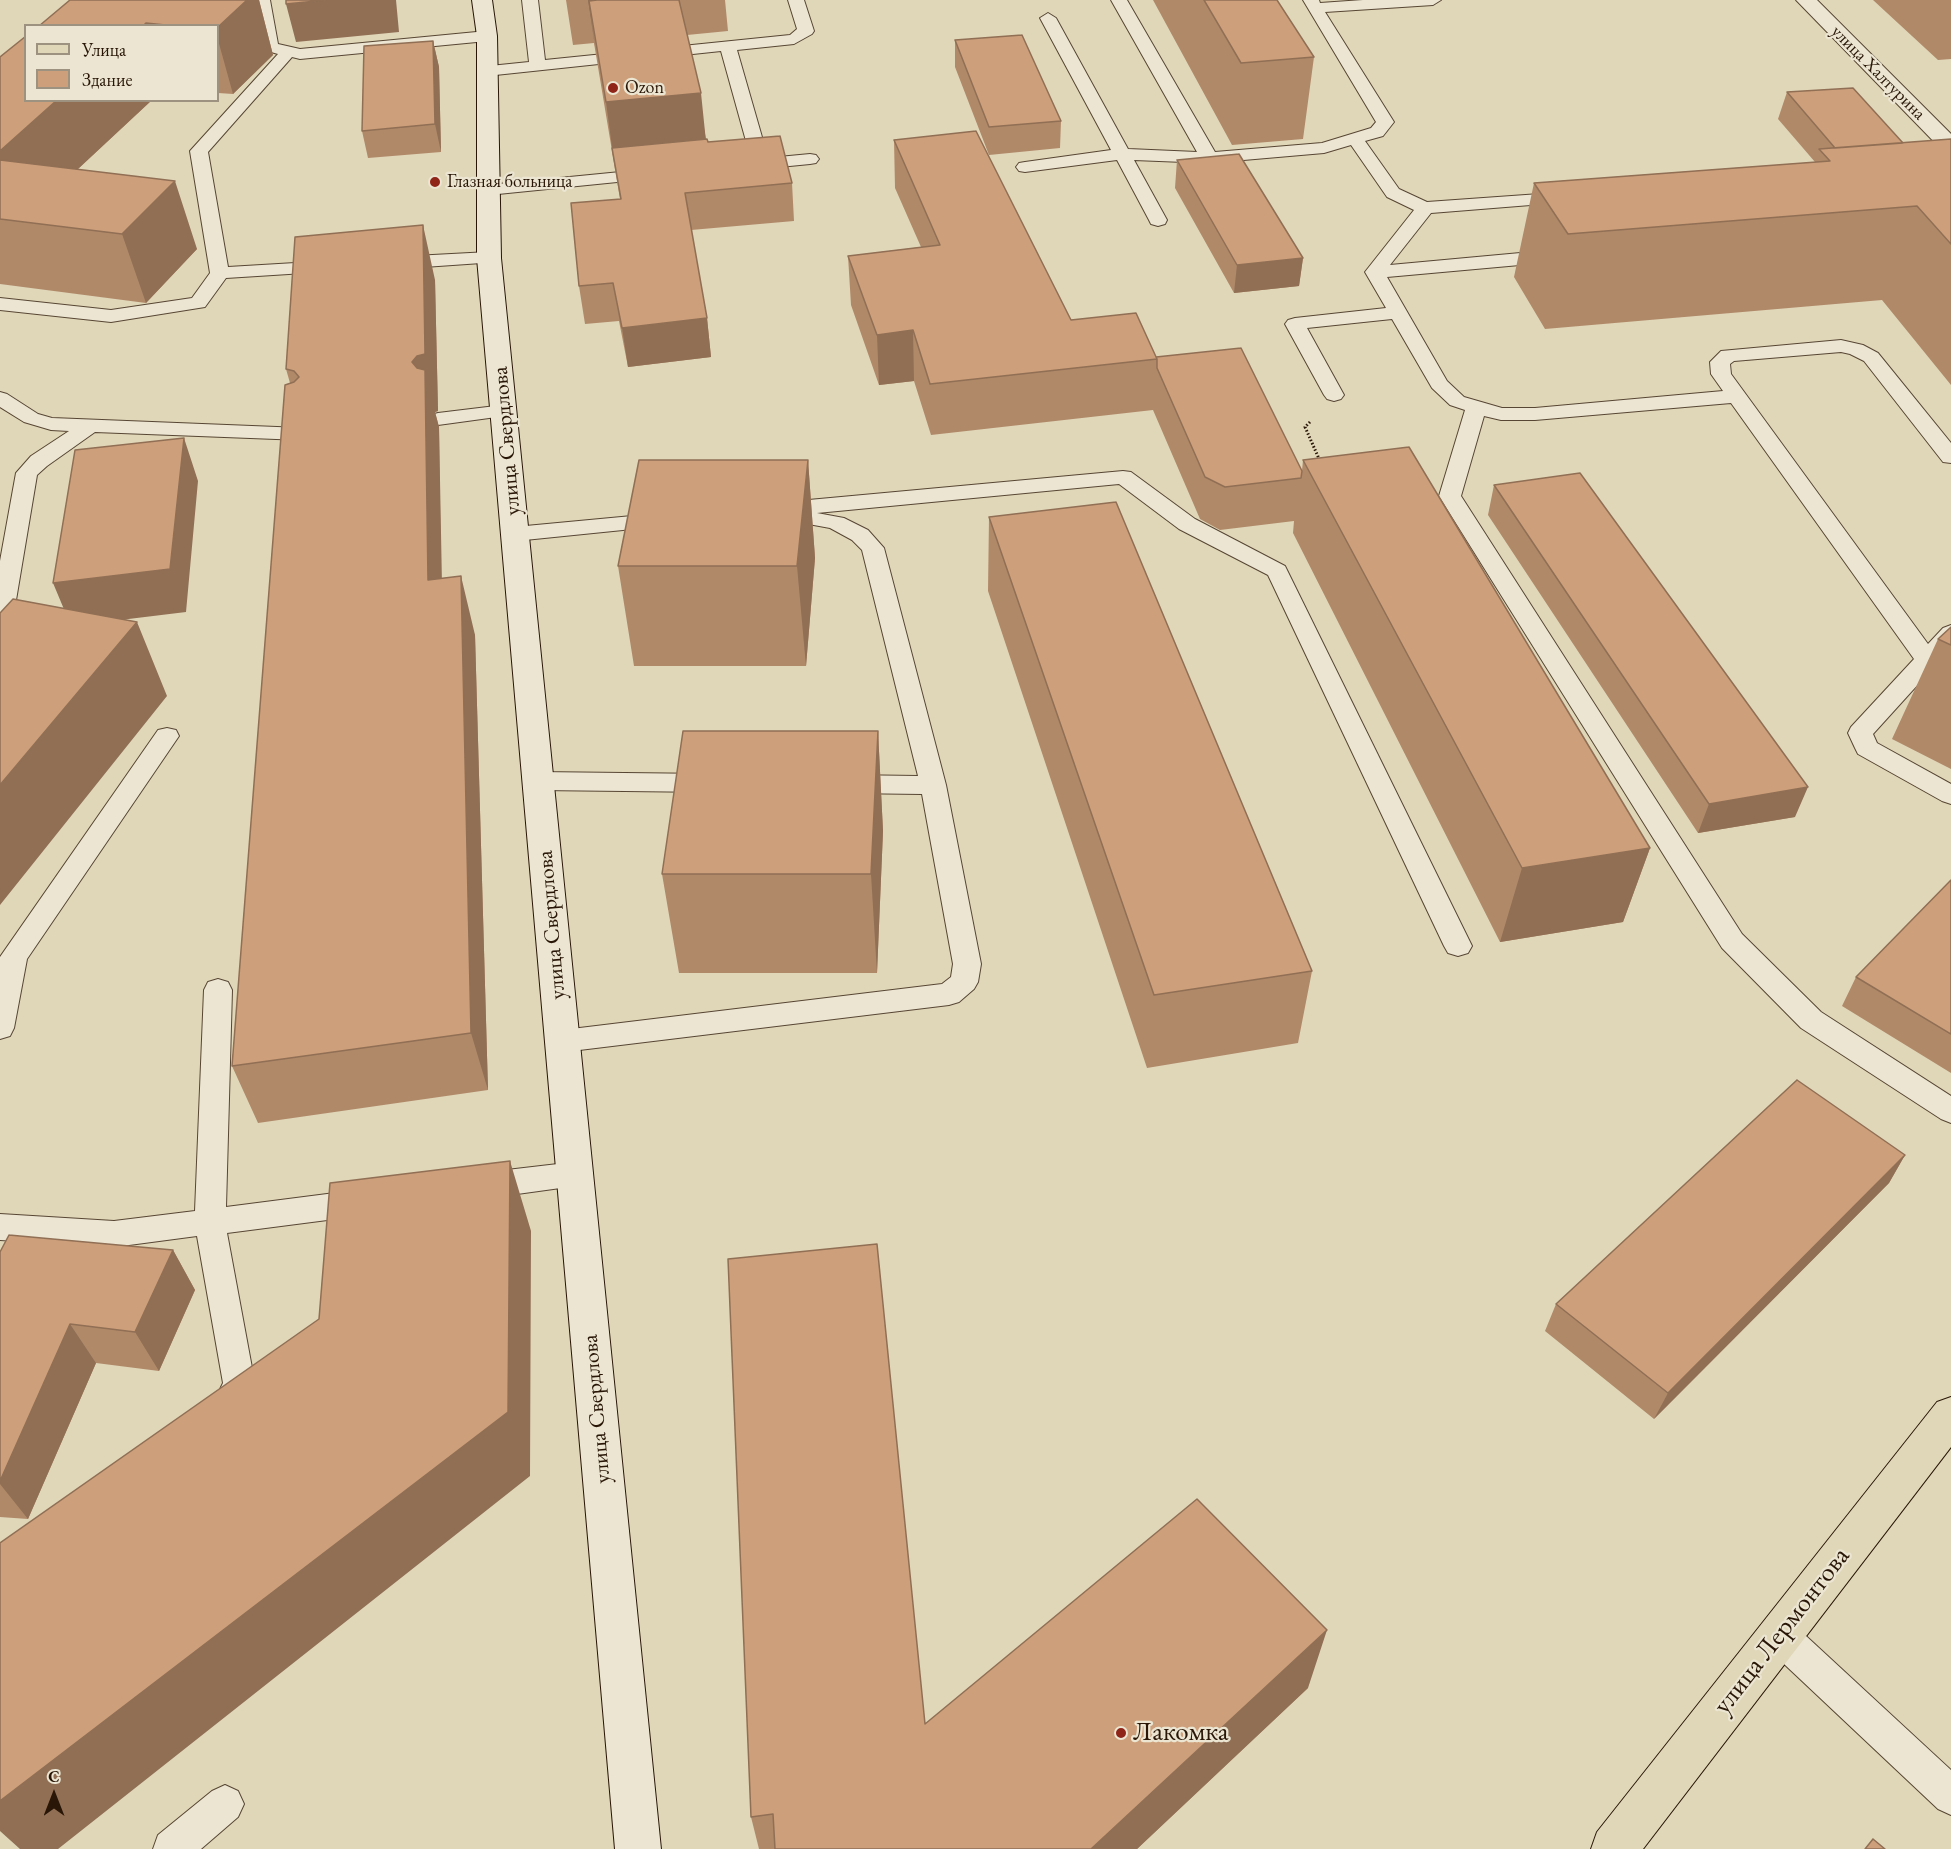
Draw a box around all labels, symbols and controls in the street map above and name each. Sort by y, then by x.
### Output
street label: улица Халтурина [1826,21,1930,125]
legend [24,24,219,102]
text: Улица [82,38,126,61]
text: Здание [82,68,132,91]
place label: Ozon [625,77,664,99]
marker: Ozon [606,81,620,95]
place label: Глазная больница [447,171,572,193]
marker: Глазная больница [428,175,442,189]
street label: улица Свердлова [487,365,527,517]
street label: улица Свердлова [532,849,572,1001]
street label: улица Свердлова [577,1333,617,1485]
street label: улица Лермонтова [1707,1541,1857,1721]
place label: Лакомка [1133,1717,1229,1749]
marker: Лакомка [1114,1726,1128,1740]
north arrow [24,1765,84,1825]
text: С [48,1766,60,1787]

